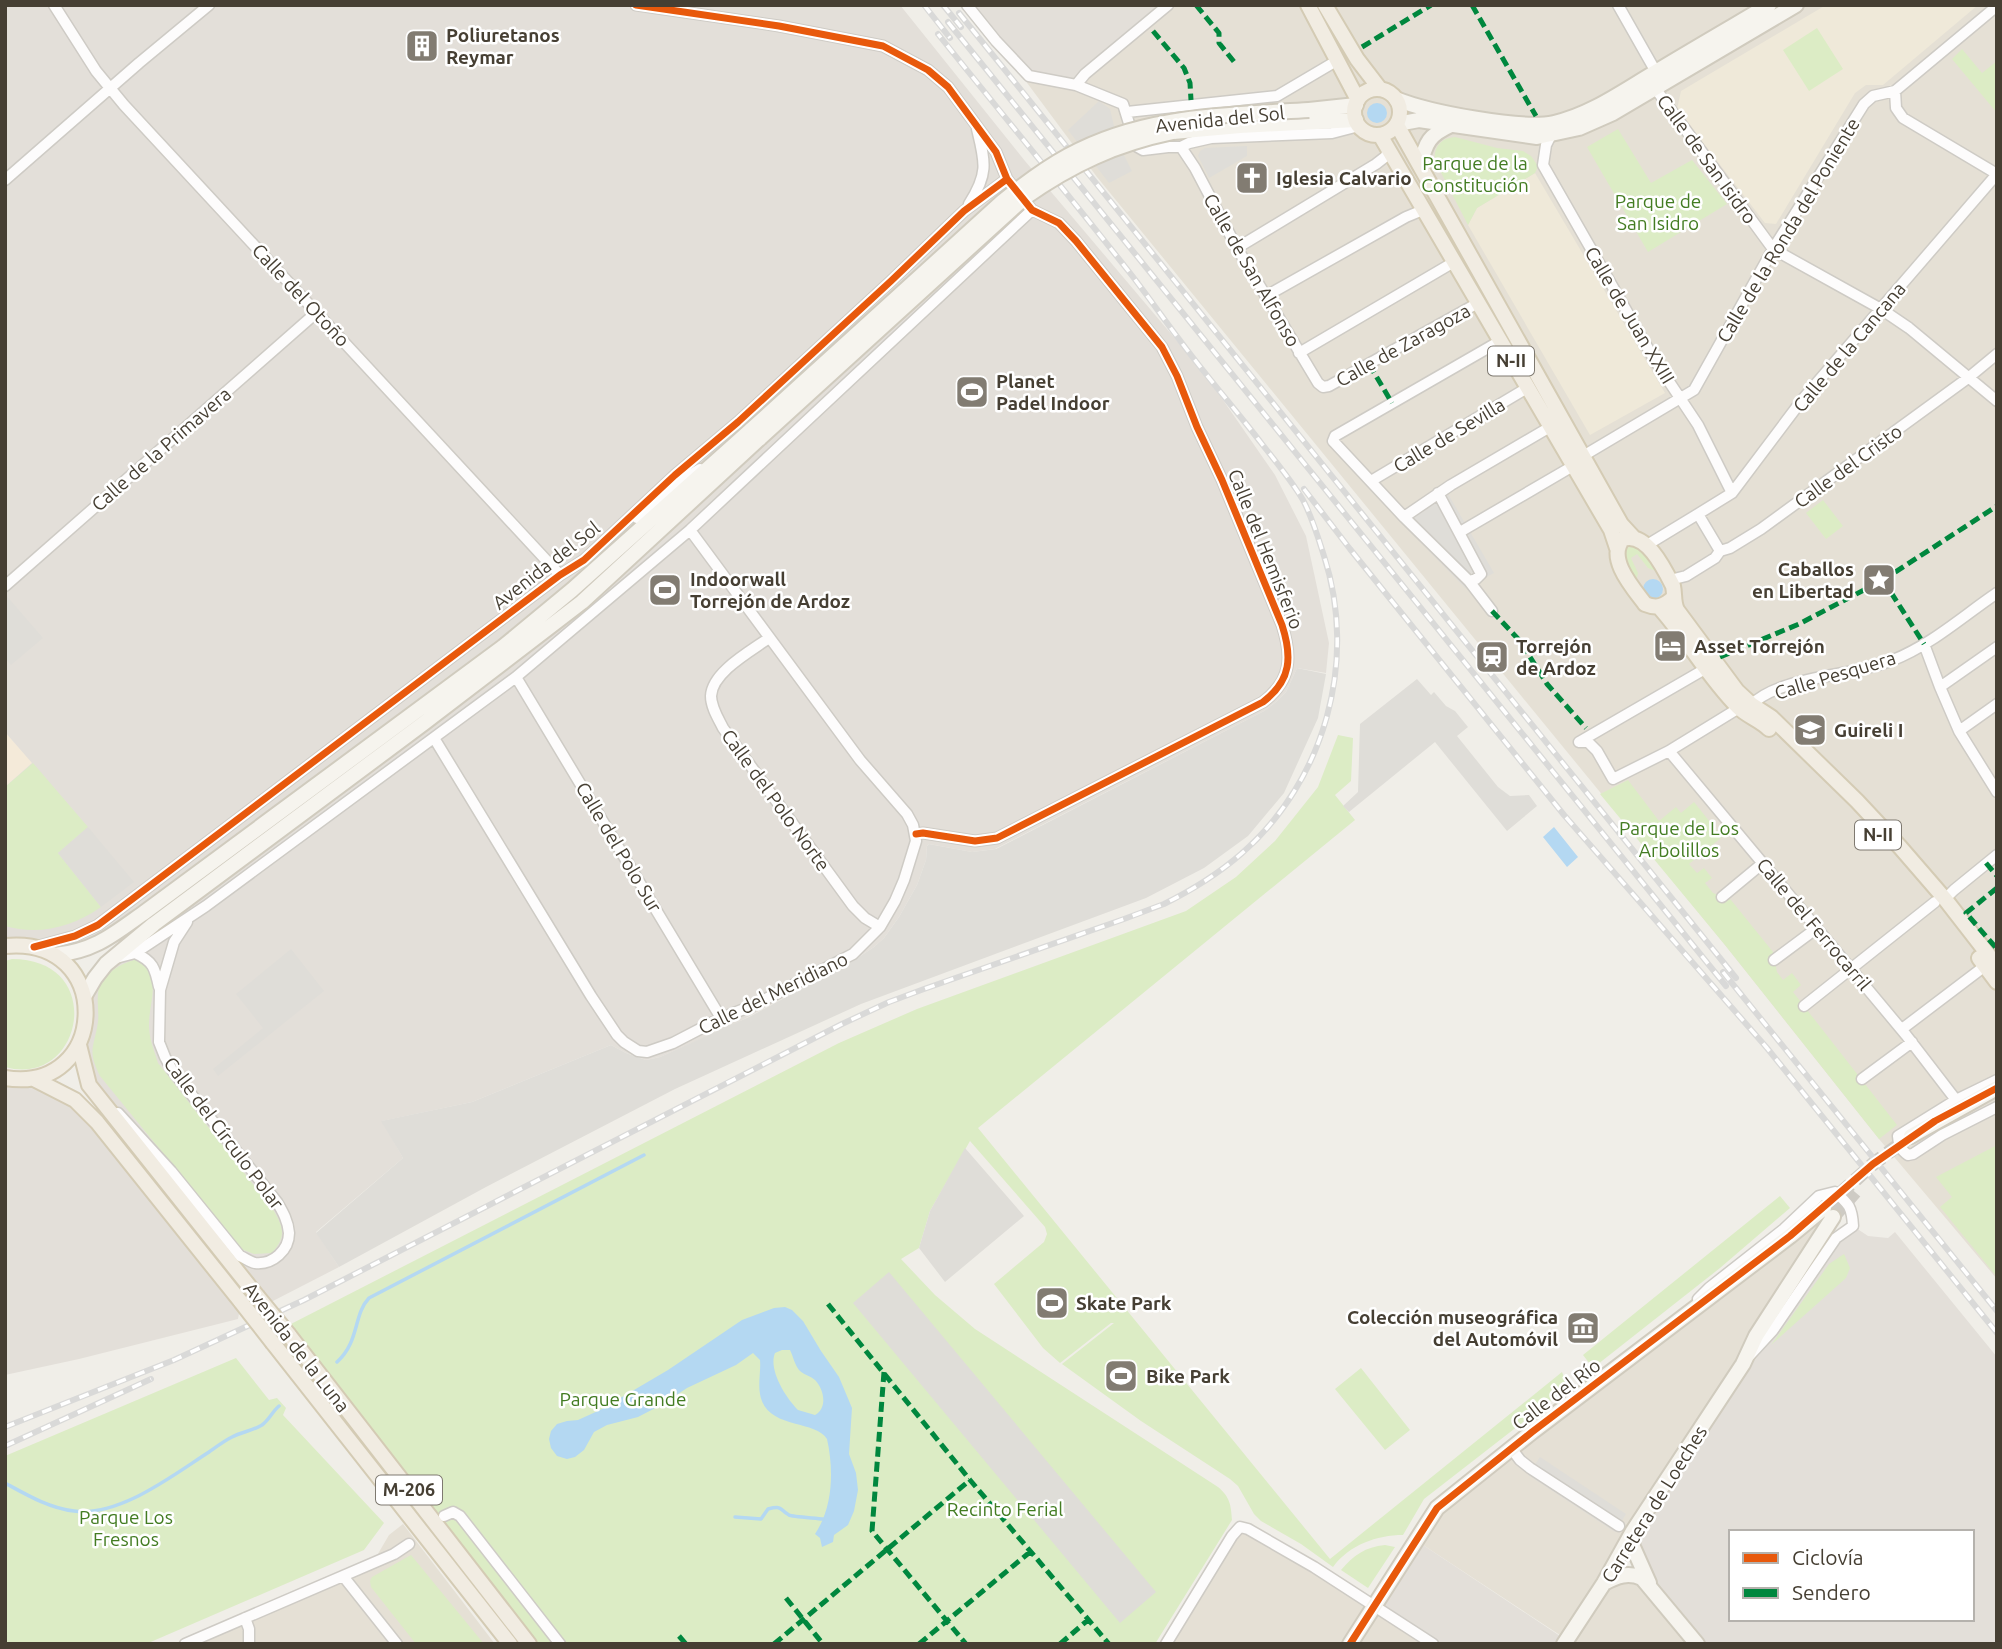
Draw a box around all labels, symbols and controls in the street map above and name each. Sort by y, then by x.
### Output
place label: Poliuretanos Reymar [446,24,560,68]
building icon: Poliuretanos Reymar [403,27,441,65]
street label: Calle de San Isidro [1653,90,1761,228]
street label: Avenida del Sol [1154,101,1286,137]
street label: Calle de la Ronda del Poniente [1712,114,1864,346]
park label: Parque de la Constitución [1421,152,1529,196]
church icon: Iglesia Calvario [1233,159,1271,197]
place label: Iglesia Calvario [1276,167,1412,189]
street label: Calle de San Alfonso [1199,190,1305,350]
park label: Parque de San Isidro [1615,190,1701,234]
street label: Calle del Otoño [248,239,354,351]
street label: Calle de Juan XXIII [1580,243,1680,387]
street label: Calle de la Cancana [1788,278,1910,416]
street label: Calle de Zaragoza [1332,299,1474,391]
road number: N-II [1488,346,1534,376]
place label: Planet Padel Indoor [996,370,1110,414]
sports icon: Planet Padel Indoor [953,373,991,411]
street label: Calle de la Primavera [87,383,235,515]
street label: Calle de Sevilla [1389,393,1509,477]
street label: Calle del Cristo [1790,420,1906,512]
street label: Calle del Hemisferio [1224,466,1308,632]
street label: Avenida del Sol [488,516,604,614]
place label: Caballos en Libertad [1752,558,1854,602]
place icon: Caballos en Libertad [1860,561,1898,599]
place label: Indoorwall Torrejón de Ardoz [690,568,850,612]
sports icon: Indoorwall Torrejón de Ardoz [646,571,684,609]
hotel icon: Asset Torrejón [1651,627,1689,665]
place label: Torrejón de Ardoz [1516,635,1596,679]
place label: Asset Torrejón [1694,635,1825,657]
station icon: Torrejón de Ardoz [1473,638,1511,676]
street label: Calle Pesquera [1772,646,1898,704]
school or university icon: Guireli I [1791,711,1829,749]
place label: Guireli I [1834,719,1903,741]
street label: Calle del Polo Norte [717,725,835,875]
street label: Calle del Polo Sur [571,778,667,916]
park label: Parque de Los Arbolillos [1619,817,1739,861]
road number: N-II [1855,820,1901,850]
street label: Calle del Ferrocarril [1752,853,1876,995]
street label: Calle del Meridiano [695,947,851,1039]
street label: Calle del Círculo Polar [160,1053,288,1213]
street label: Avenida de la Luna [239,1278,355,1416]
sports icon: Skate Park [1033,1284,1071,1322]
place label: Skate Park [1076,1292,1172,1314]
place label: Colección museográfica del Automóvil [1347,1306,1558,1350]
museum icon: Colección museográfica del Automóvil [1564,1309,1602,1347]
street label: Calle del Río [1508,1354,1604,1434]
sports icon: Bike Park [1102,1357,1140,1395]
place label: Bike Park [1146,1365,1230,1387]
park label: Parque Grande [560,1388,686,1410]
street label: Carretera de Loeches [1597,1421,1711,1587]
road number: M-206 [376,1476,442,1504]
park label: Recinto Ferial [947,1498,1063,1520]
park label: Parque Los Fresnos [79,1506,173,1550]
legend [1729,1530,1974,1621]
text: Ciclovía [1792,1545,1864,1569]
text: Sendero [1792,1580,1871,1604]

